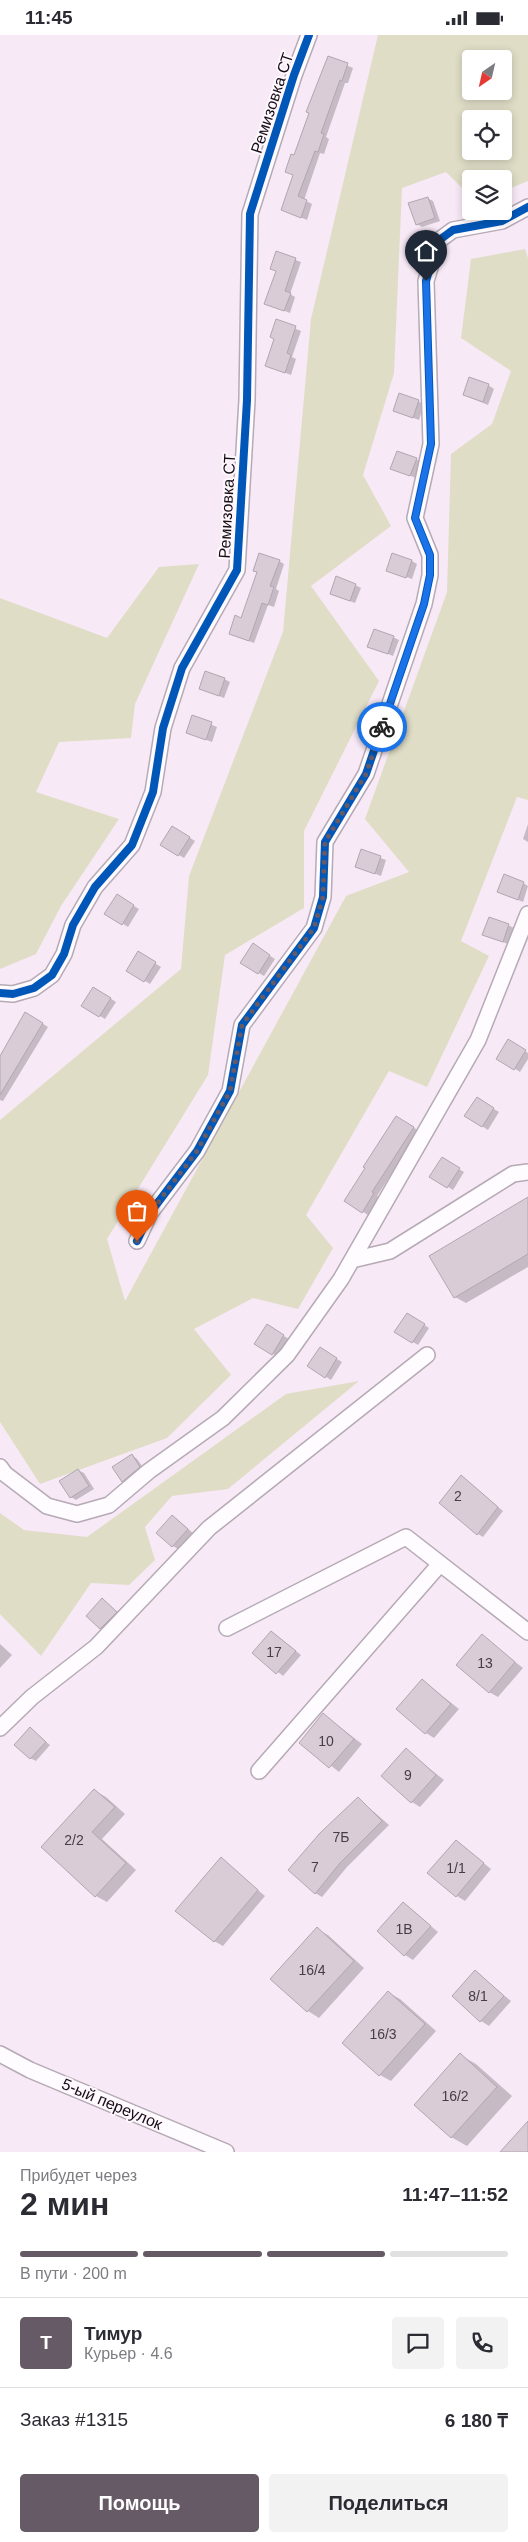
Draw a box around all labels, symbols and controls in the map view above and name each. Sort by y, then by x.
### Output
text: 11:45 [25,7,73,28]
street label: Ремизовка СТ [248,50,296,155]
north arrow [462,50,512,100]
map controls [462,50,512,220]
button: locate [462,110,512,160]
button: layers [462,170,512,220]
pin [405,230,447,281]
icon: home [412,237,440,265]
street label: Ремизовка СТ [216,453,238,559]
courier [357,702,407,752]
icon: bike [368,713,396,741]
pin [116,1190,158,1241]
icon: bag [123,1197,151,1225]
house number: 2 [454,1488,462,1504]
house number: 17 [266,1644,282,1660]
house number: 13 [477,1655,493,1671]
house number: 10 [318,1733,334,1749]
house number: 9 [404,1767,412,1783]
house number: 7Б [333,1829,349,1845]
house number: 2/2 [64,1832,84,1848]
house number: 7 [311,1859,319,1875]
house number: 1/1 [446,1860,466,1876]
house number: 1В [395,1921,413,1937]
house number: 16/4 [298,1962,326,1978]
house number: 8/1 [468,1988,488,2004]
house number: 16/3 [369,2026,397,2042]
street label: 5-ый переулок [59,2075,166,2133]
house number: 16/2 [441,2088,469,2104]
text: Прибудет через [20,2167,137,2184]
text: 11:47–11:52 [402,2184,508,2205]
text: 2 мин [20,2186,109,2222]
text: В пути · 200 m [20,2265,127,2282]
button: chat [392,2317,444,2369]
button: phone [456,2317,508,2369]
text: Тимур [84,2323,142,2344]
text: Т [40,2332,52,2353]
text: Курьер · 4.6 [84,2345,173,2362]
text: Заказ #1315 [20,2409,128,2430]
text: 6 180 ₸ [445,2410,508,2431]
button: Помощь [20,2474,259,2532]
button: Поделиться [269,2474,508,2532]

